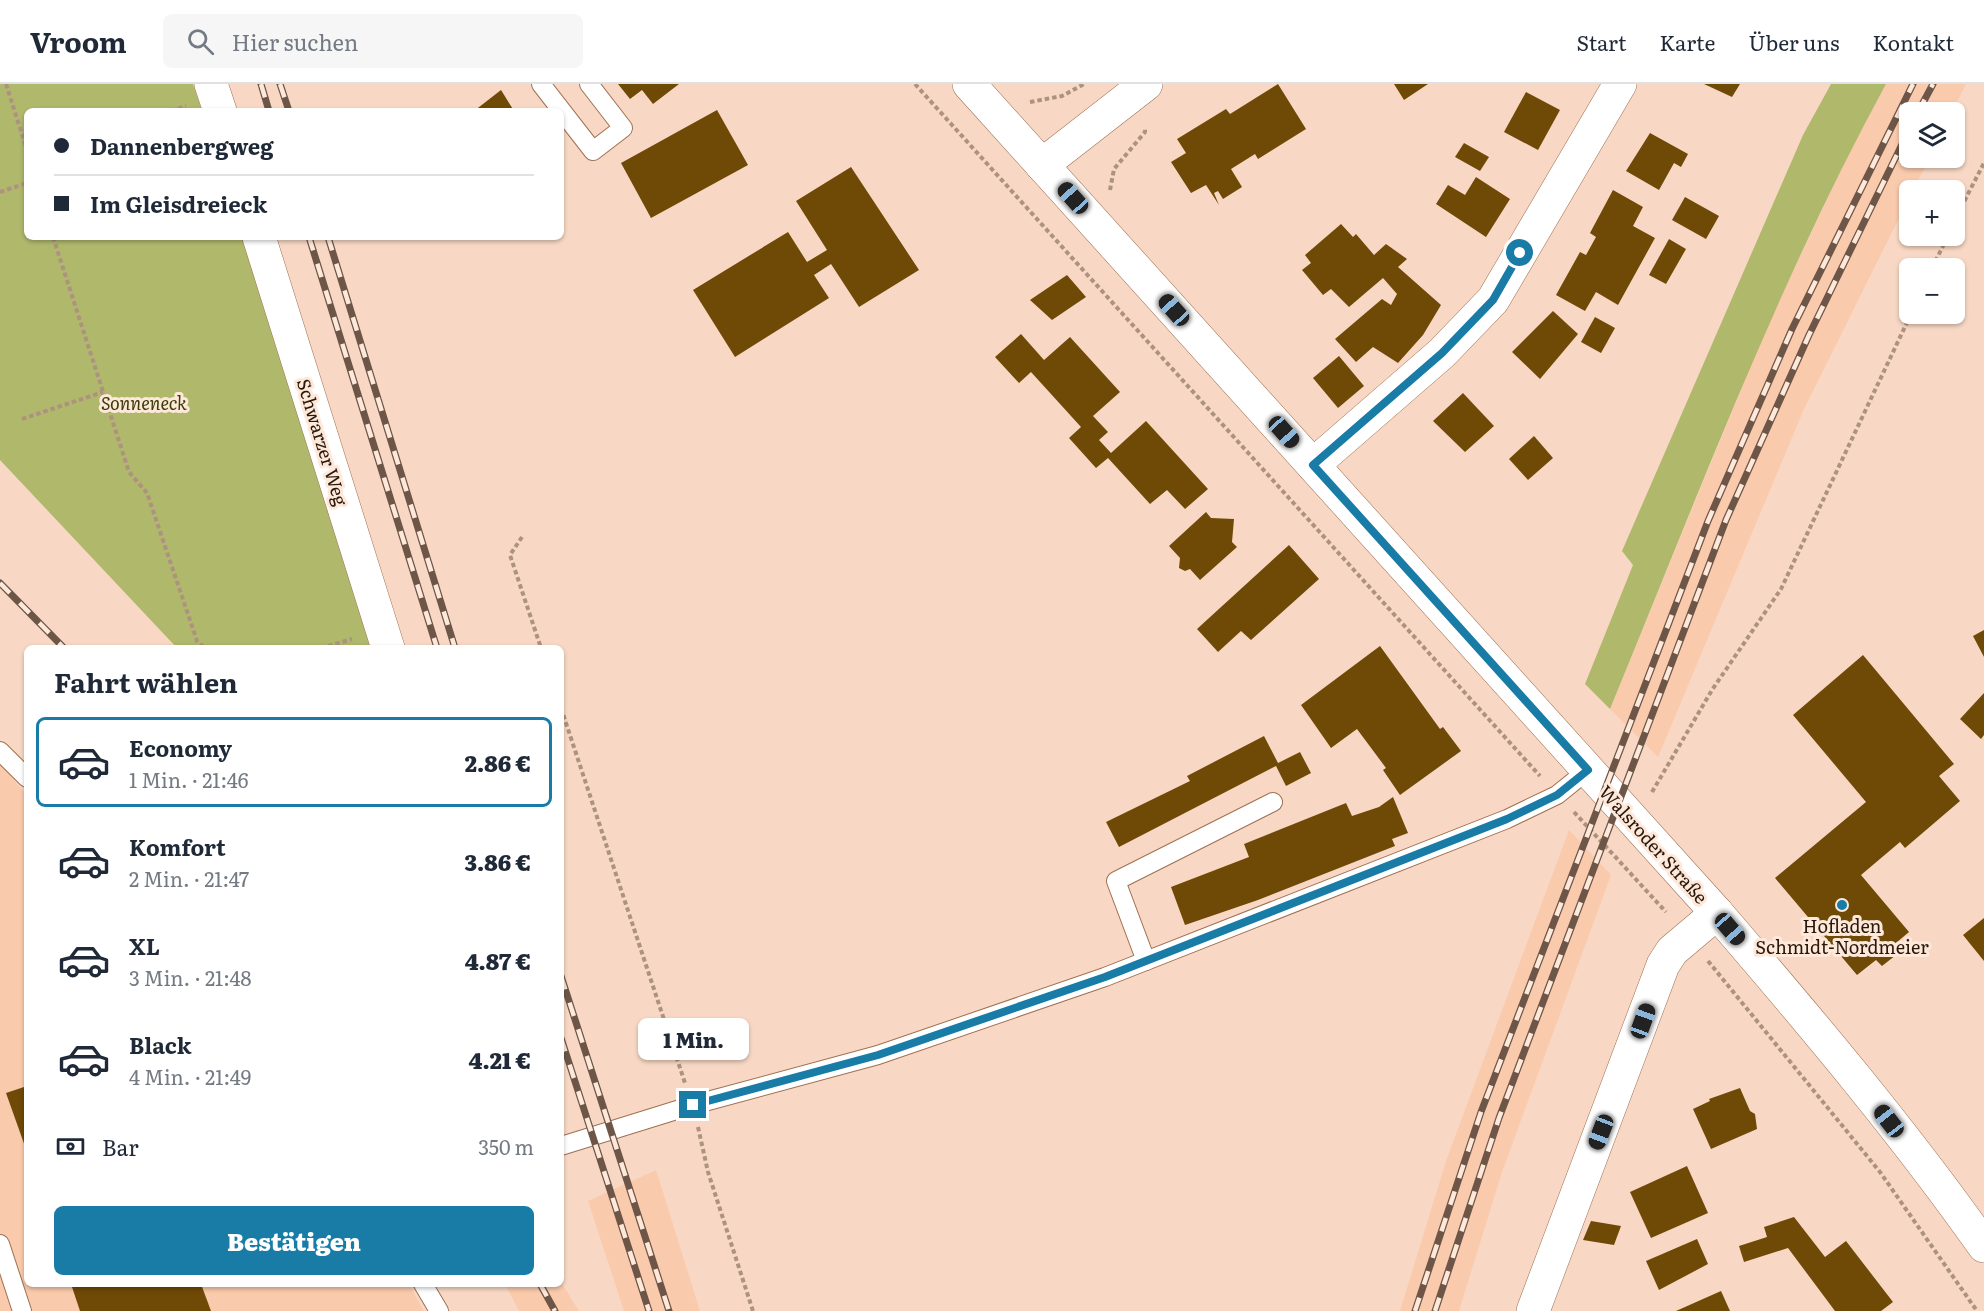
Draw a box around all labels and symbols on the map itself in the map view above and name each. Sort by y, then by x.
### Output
car [1054,179,1092,217]
route start [1506,239,1533,266]
car [1155,291,1193,329]
street label: Schwarzer Weg [291,375,355,510]
park label: Sonneneck [101,389,187,416]
car [1265,413,1303,451]
street label: Walsroder Straße [1593,779,1715,909]
marker: Hofladen Schmidt-Nordmeier [1835,898,1849,912]
car [1711,910,1749,948]
place label: Hofladen Schmidt-Nordmeier [1755,912,1929,960]
car [1628,1001,1658,1041]
callout: 1 Min. [638,1018,748,1060]
route end [679,1091,706,1118]
car [1871,1101,1907,1141]
car [1586,1112,1616,1152]

